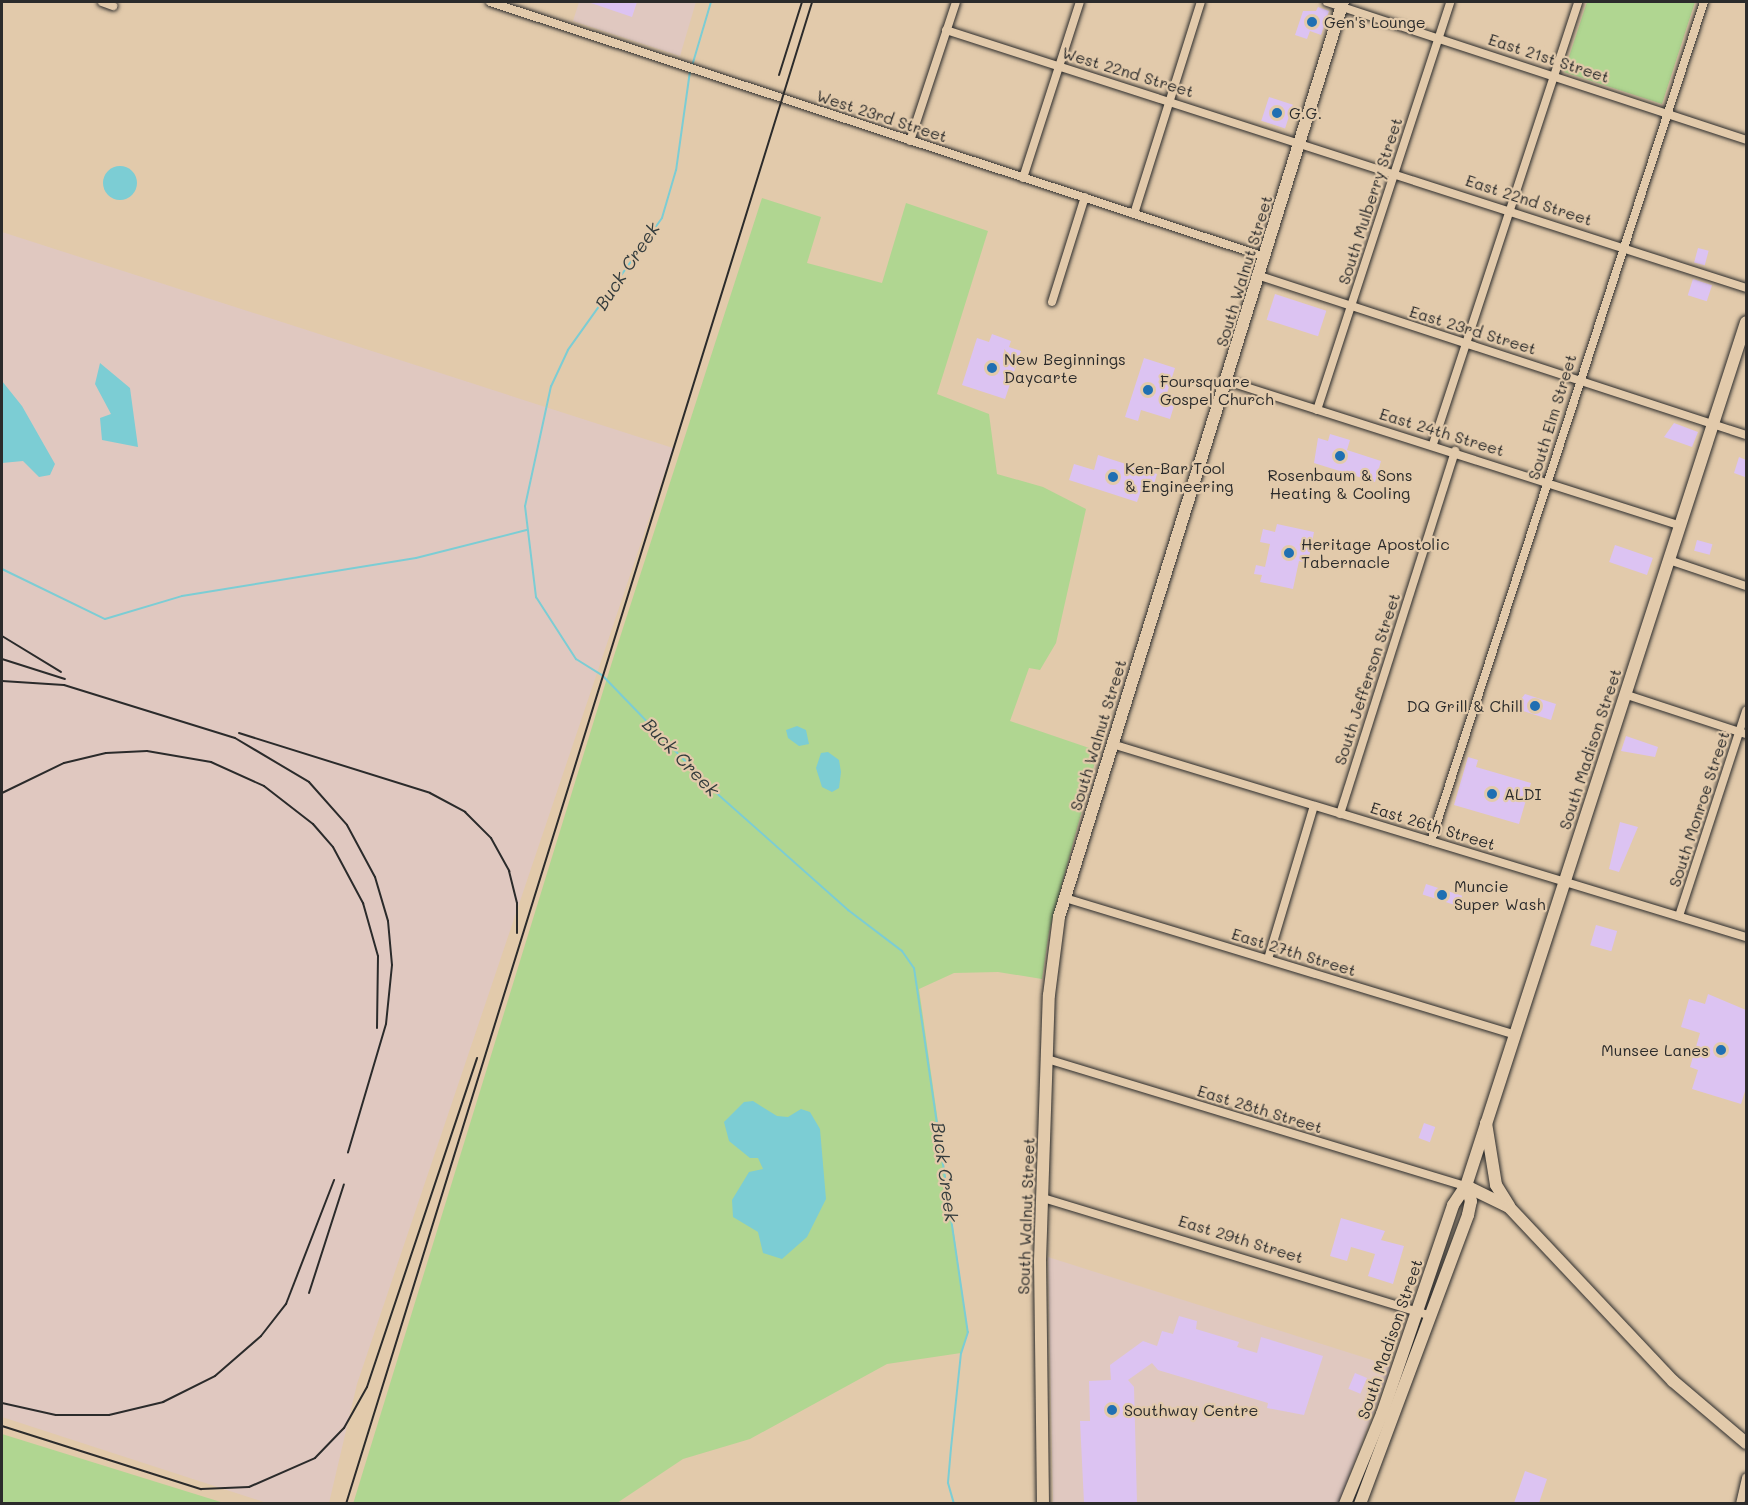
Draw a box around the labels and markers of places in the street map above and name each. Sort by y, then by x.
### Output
place label: Gen's Lounge [1324,12,1426,32]
marker: Gen's Lounge [1305,15,1319,29]
place label: G.G. [1289,103,1322,123]
marker: G.G. [1270,106,1284,120]
place label: New Beginnings Daycarte [1004,349,1126,387]
marker: New Beginnings Daycarte [985,361,999,375]
place label: Foursquare Gospel Church [1160,371,1274,409]
marker: Foursquare Gospel Church [1141,383,1155,397]
marker: Rosenbaum & Sons Heating & Cooling [1333,449,1347,463]
place label: Ken-Bar Tool & Engineering [1125,458,1234,496]
place label: Rosenbaum & Sons Heating & Cooling [1268,465,1412,503]
marker: Ken-Bar Tool & Engineering [1106,470,1120,484]
place label: Heritage Apostolic Tabernacle [1301,534,1450,572]
marker: Heritage Apostolic Tabernacle [1282,546,1296,560]
place label: DQ Grill & Chill [1406,696,1523,716]
marker: DQ Grill & Chill [1528,699,1542,713]
place label: ALDI [1504,784,1541,804]
marker: ALDI [1485,787,1499,801]
place label: Muncie Super Wash [1454,876,1546,914]
marker: Muncie Super Wash [1435,888,1449,902]
place label: Munsee Lanes [1601,1040,1709,1060]
marker: Munsee Lanes [1714,1043,1728,1057]
place label: Southway Centre [1124,1400,1258,1420]
marker: Southway Centre [1105,1403,1119,1417]

